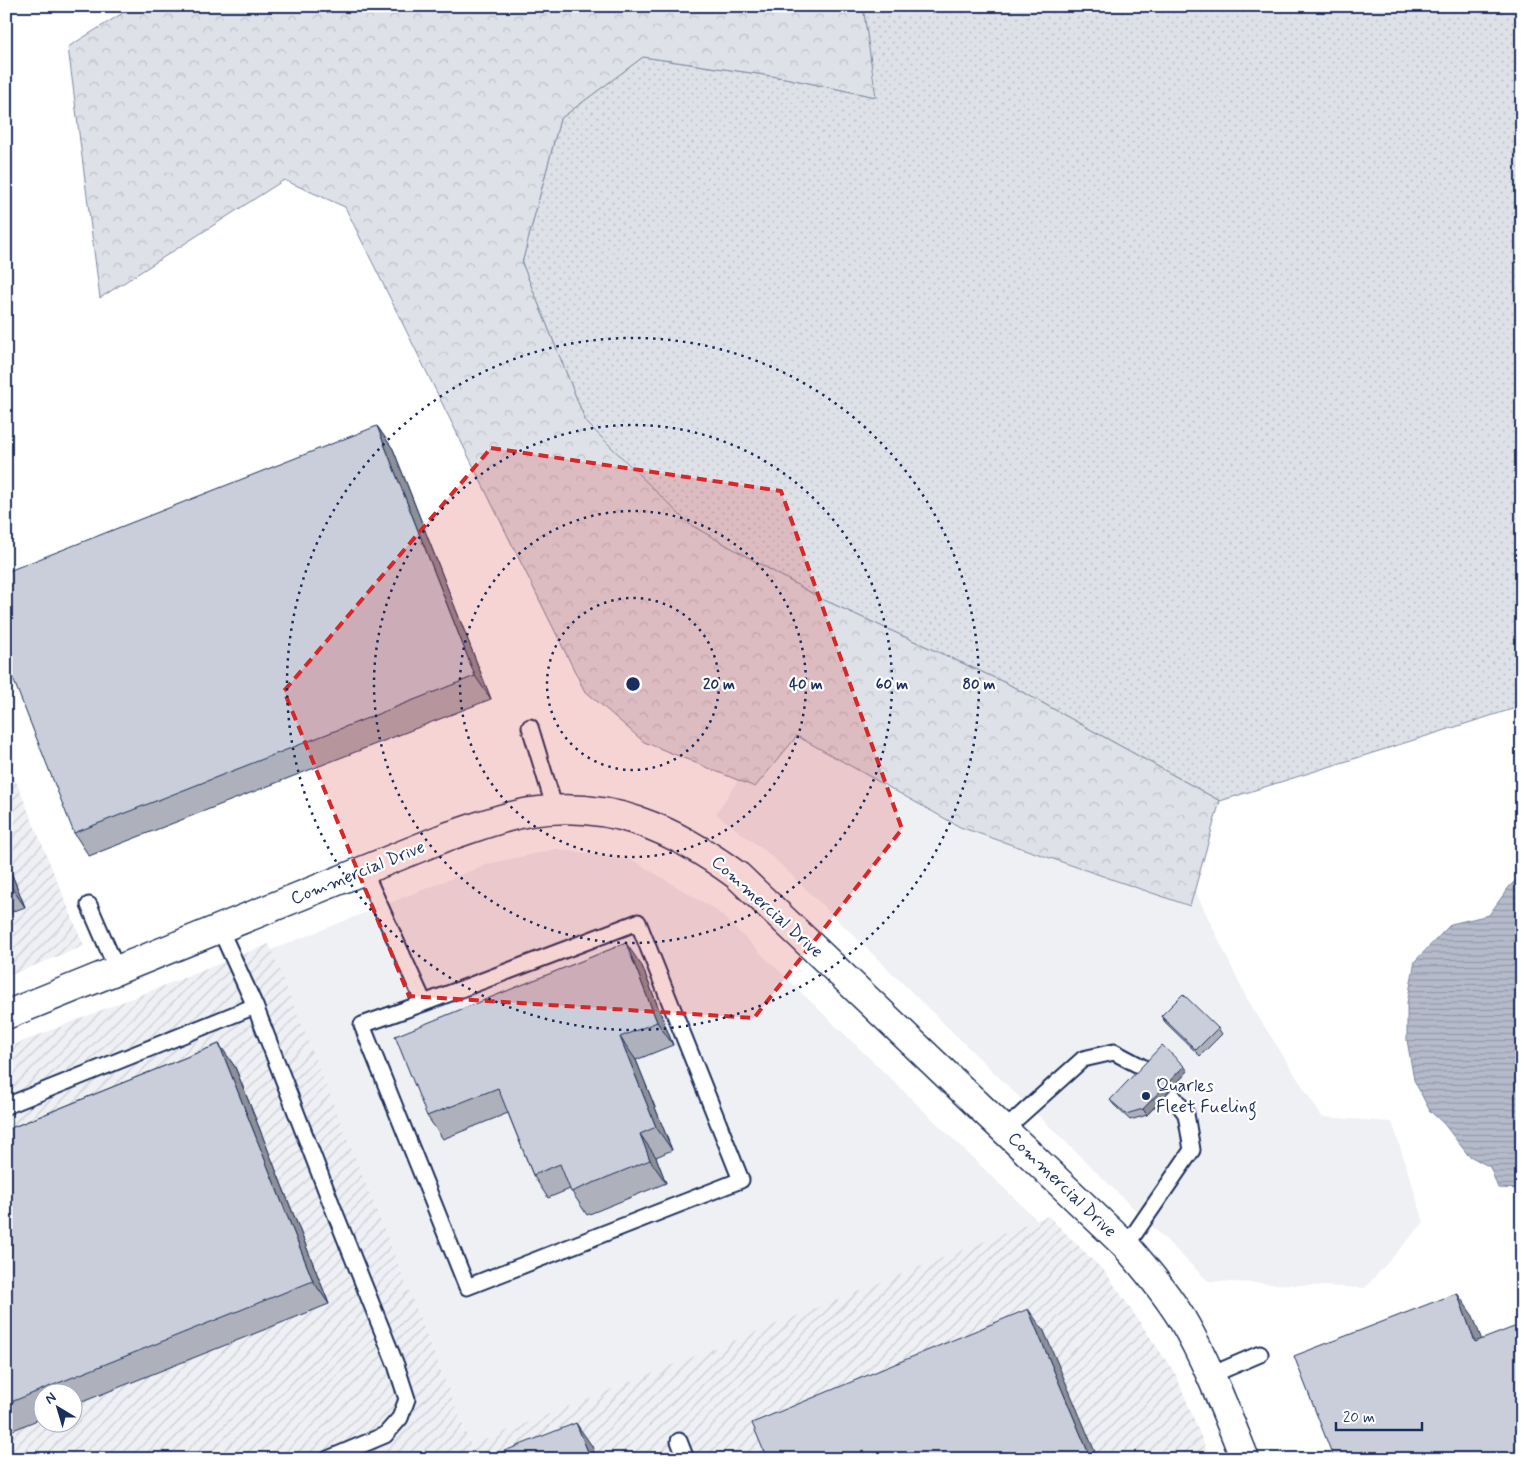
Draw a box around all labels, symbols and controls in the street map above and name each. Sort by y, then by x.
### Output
centre of rings [624,675,642,693]
text: 20 m [703,675,735,695]
text: 40 m [789,675,823,695]
text: 60 m [876,675,908,695]
text: 80 m [962,675,996,695]
street label: Commercial Drive [287,835,429,911]
street label: Commercial Drive [706,850,828,964]
place label: Quarles Fleet Fueling [1156,1074,1257,1121]
marker: Quarles Fleet Fueling [1140,1090,1152,1102]
street label: Commercial Drive [1002,1127,1122,1243]
north arrow [32,1382,82,1432]
text: N [41,1389,60,1409]
scale bar [1336,1400,1422,1432]
text: 20 m [1343,1408,1375,1428]

